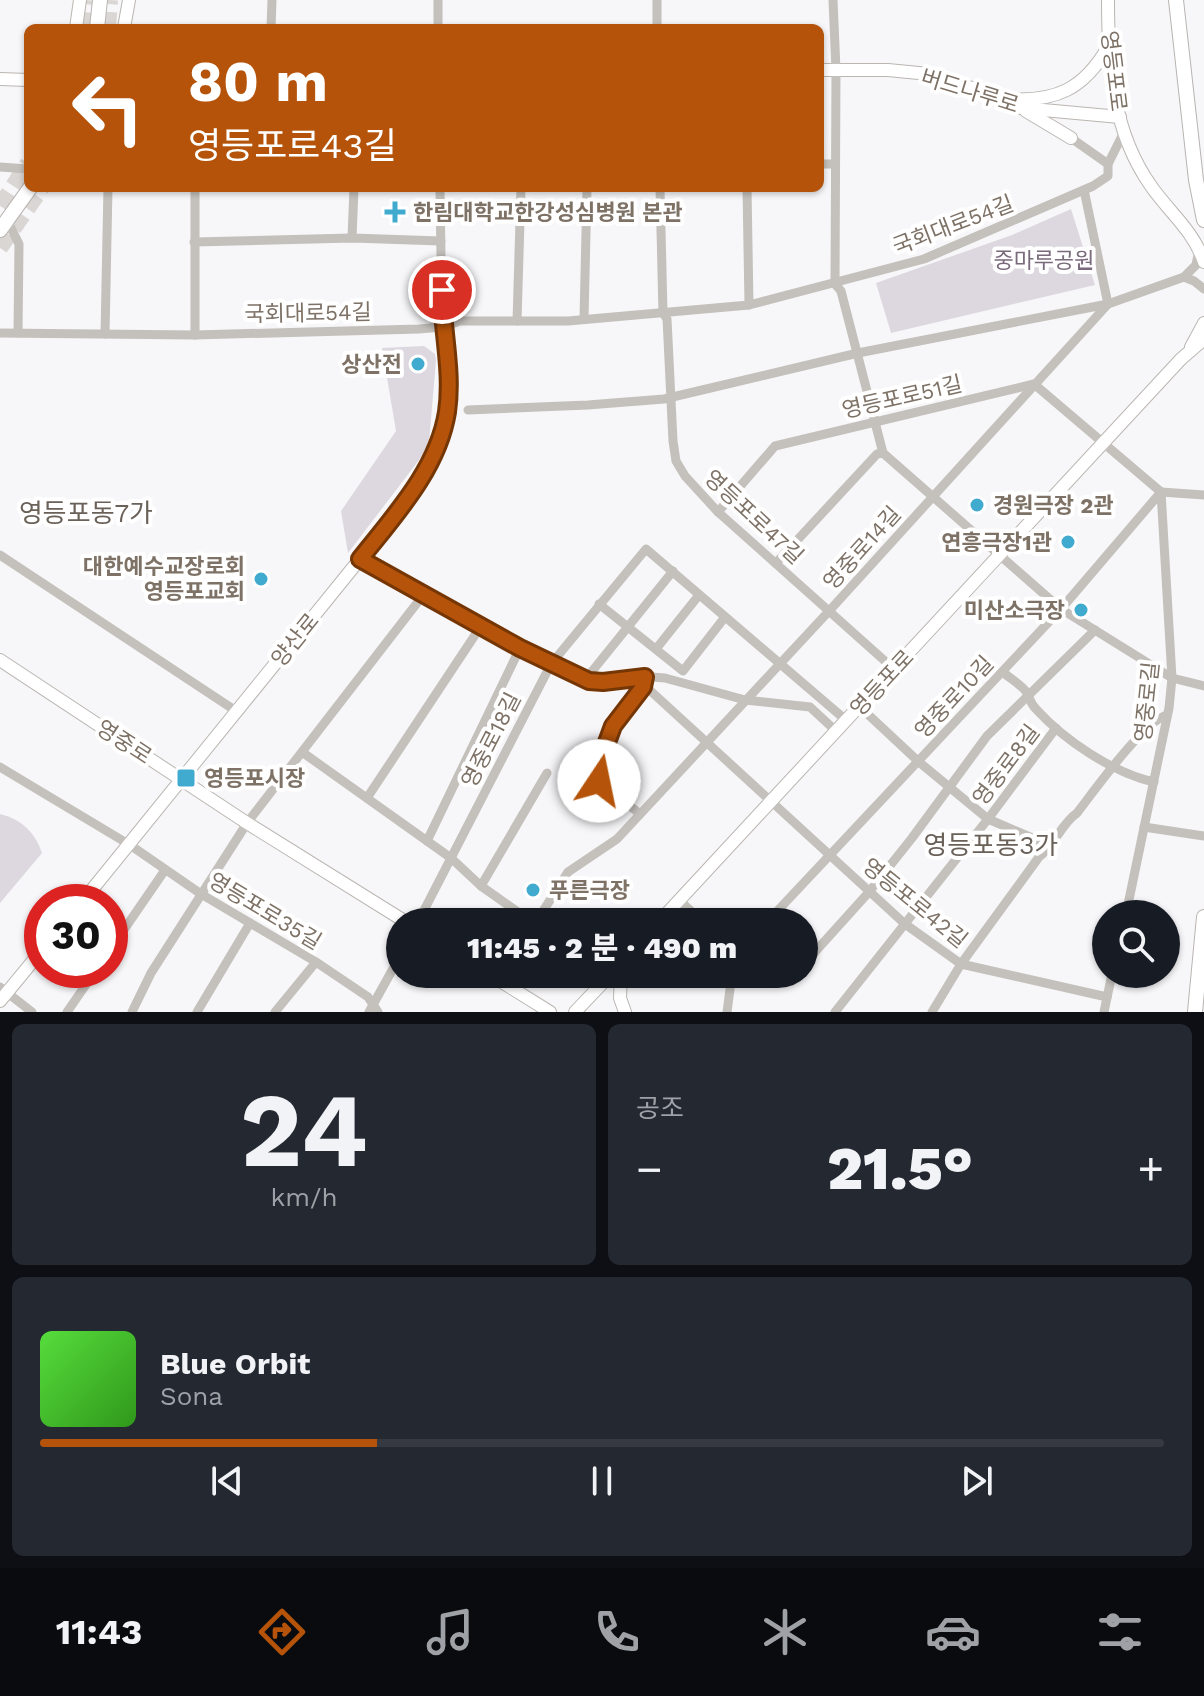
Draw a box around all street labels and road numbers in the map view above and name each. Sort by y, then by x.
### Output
street label: 영등포로 [1097,29,1131,113]
street label: 버드나루로 [918,64,1022,118]
street label: 국회대로54길 [889,190,1017,260]
street label: 국회대로54길 [244,299,372,327]
street label: 영등포로51길 [839,371,965,423]
street label: 영등포로47길 [699,465,809,569]
street label: 영중로14길 [818,501,906,595]
street label: 양산로 [266,609,324,671]
street label: 영등포로 [845,645,919,721]
street label: 영중로10길 [910,651,998,743]
street label: 영중로길 [1130,660,1164,744]
street label: 영중로18길 [456,688,526,792]
street label: 영중로 [92,715,156,769]
street label: 영중로8길 [968,720,1044,810]
street label: 영등포로42길 [858,853,972,953]
street label: 영등포로35길 [204,868,326,954]

